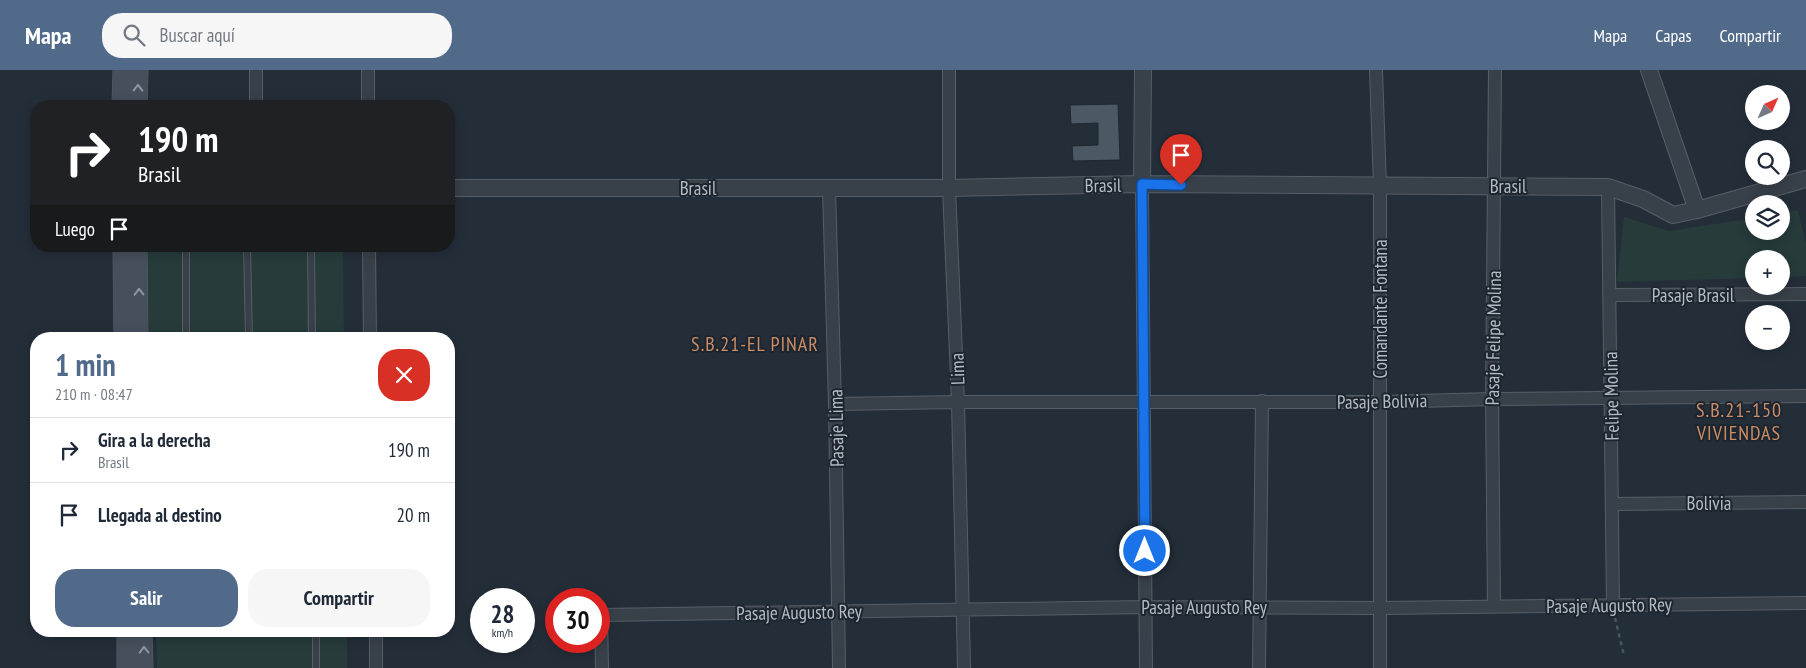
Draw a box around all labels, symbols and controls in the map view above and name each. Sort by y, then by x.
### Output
search box [102,13,452,58]
text: Mapa [25,20,72,51]
icon: search [120,21,148,49]
text: Buscar aquí [160,23,235,47]
text: Mapa [1594,24,1627,47]
text: Capas [1655,24,1692,47]
text: Compartir [1720,24,1781,47]
one-way arrow [133,84,143,92]
north arrow [1745,85,1790,130]
map controls [1745,85,1790,350]
text: 190 m [138,116,219,162]
icon: right [55,120,120,185]
pin [1160,134,1202,185]
button: search [1745,140,1790,185]
icon: arrive [1167,141,1195,169]
text: Brasil [138,160,181,188]
street label: Brasil [1084,173,1122,197]
street label: Brasil [1490,174,1527,198]
street label: Brasil [680,176,717,200]
button: layers [1745,195,1790,240]
icon: arrive [105,215,133,243]
text: Luego [55,217,95,241]
street label: Comandante Fontana [1368,240,1392,378]
button: + [1745,250,1790,295]
street label: Pasaje Felipe Molina [1480,270,1506,406]
street label: Pasaje Brasil [1652,283,1735,307]
one-way arrow [134,288,144,296]
button: − [1745,305,1790,350]
district label: S.B.21-EL PINAR [691,331,819,357]
text: 1 min [55,345,116,384]
button: close [378,349,430,401]
street label: Felipe Molina [1598,351,1624,441]
street label: Lima [944,353,970,385]
text: 210 m · 08:47 [55,384,133,404]
street label: Pasaje Bolivia [1337,388,1427,414]
street label: Pasaje Lima [823,389,849,467]
district label: S.B.21-150 VIVIENDAS [1696,397,1782,446]
text: Gira a la derecha [98,428,211,452]
icon: right [55,436,83,464]
text: 190 m [388,438,430,462]
text: Brasil [98,452,129,472]
street label: Bolivia [1687,491,1731,515]
icon: arrive [55,501,83,529]
text: Llegada al destino [98,503,222,527]
text: 20 m [397,503,430,527]
position arrow [1118,524,1170,576]
button: Salir [55,569,238,627]
button: Compartir [248,569,430,627]
speed limit sign: 30 [545,588,610,653]
street label: Pasaje Augusto Rey [1546,592,1673,618]
street label: Pasaje Augusto Rey [1141,595,1268,619]
text: 28 [491,598,514,630]
street label: Pasaje Augusto Rey [736,599,863,625]
text: km/h [492,625,513,640]
one-way arrow [138,645,149,653]

